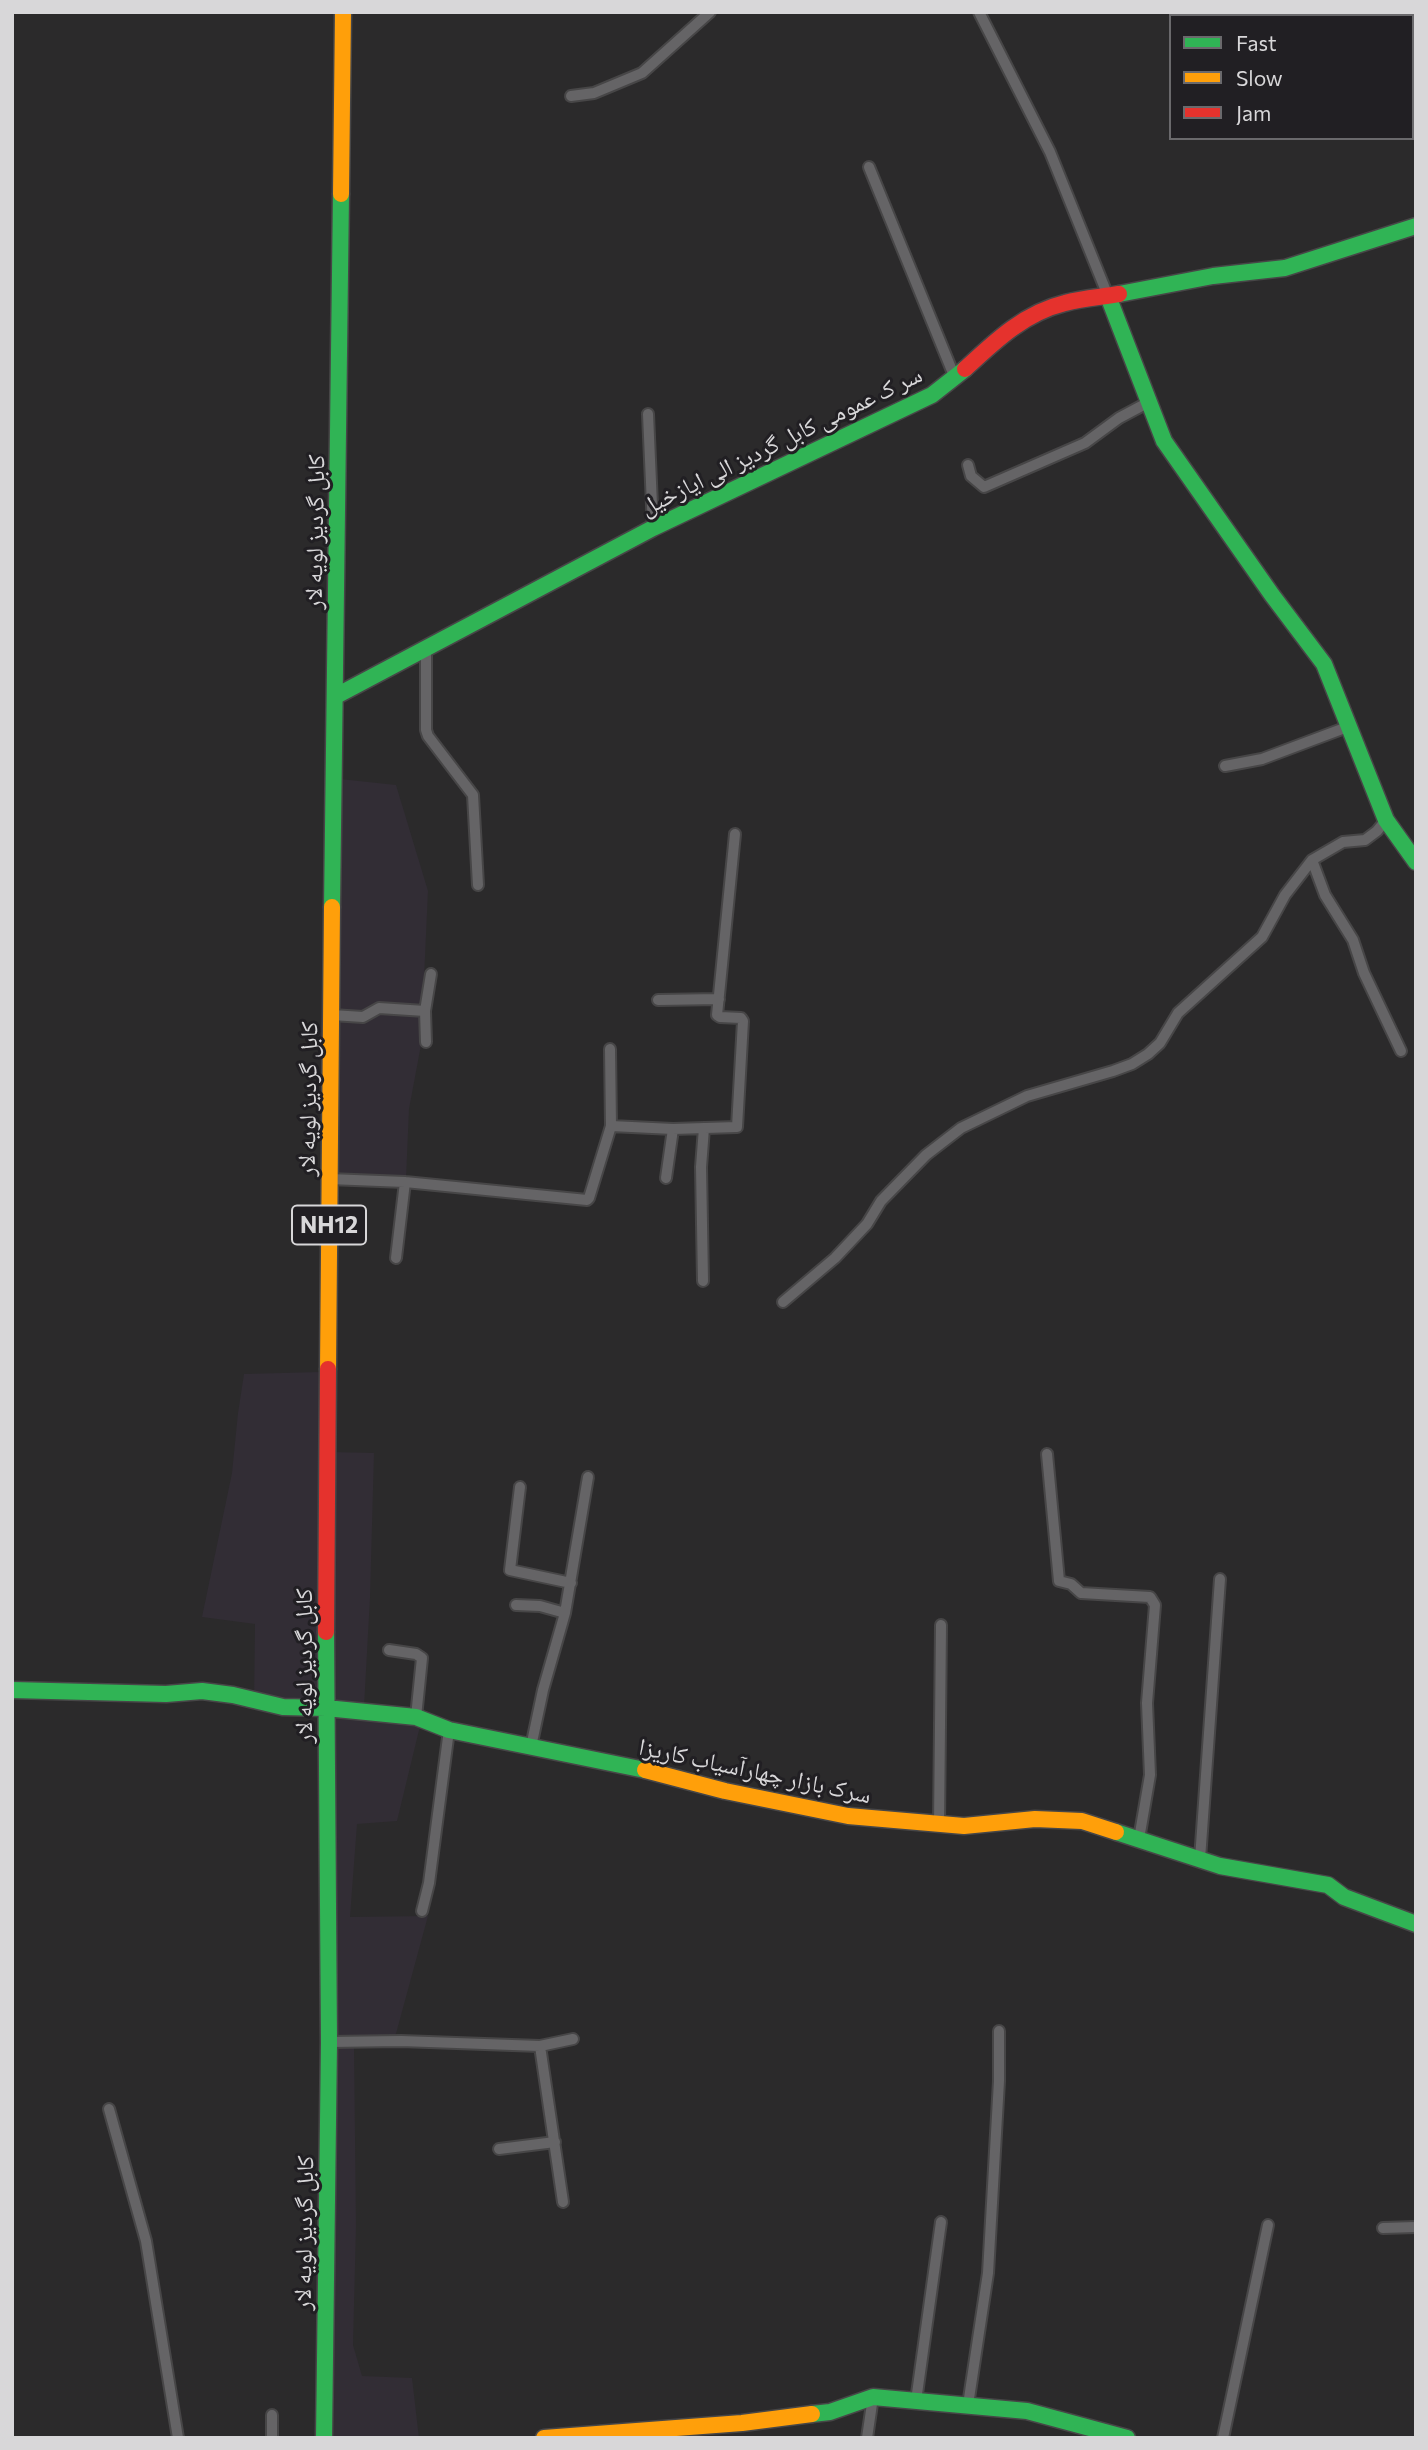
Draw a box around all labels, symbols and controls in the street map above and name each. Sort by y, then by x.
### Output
legend [1169,14,1414,140]
text: Fast [1236,30,1277,55]
text: Slow [1236,65,1283,90]
text: Jam [1236,100,1271,125]
street label: سر ک عمومی کابل گردیز الی ایازخیل [635,360,927,522]
street label: کابل گردیز لویه لار [299,454,331,610]
street label: کابل گردیز لویه لار [292,1021,324,1177]
road number: NH12 [292,1206,366,1244]
street label: کابل گردیز لویه لار [290,1588,318,1744]
street label: سرک بازار چهارآسیاب کاریزا [636,1732,874,1810]
street label: کابل گردیز لویه لار [288,2155,320,2311]

